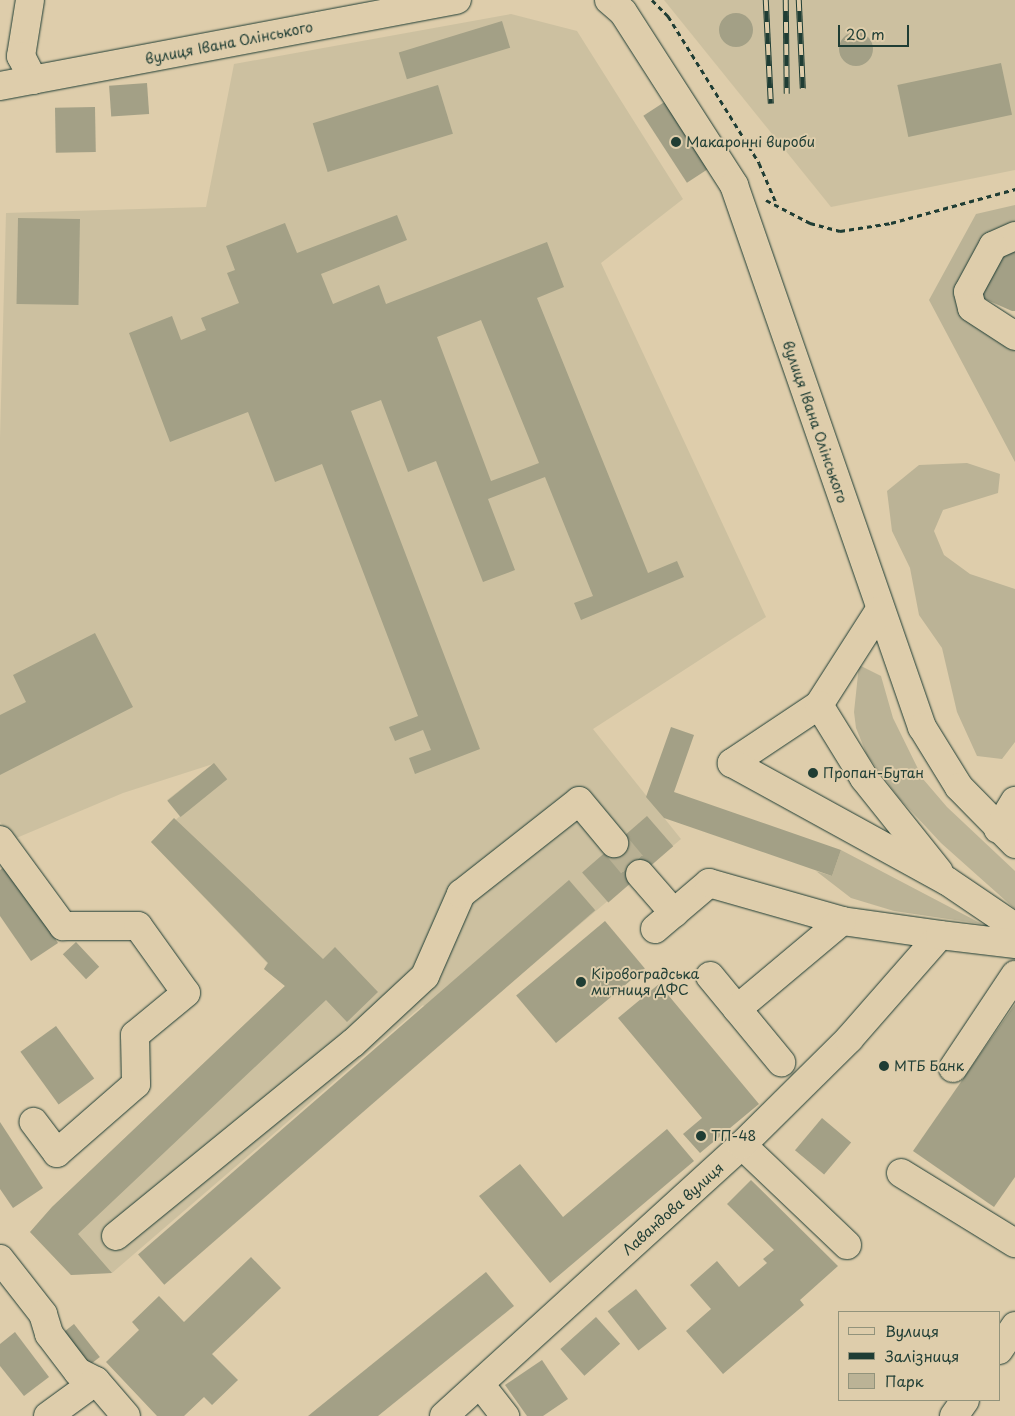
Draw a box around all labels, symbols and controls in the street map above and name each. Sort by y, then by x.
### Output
scale bar [840,15,911,47]
street label: вулиця Івана Олінського [143,18,315,68]
text: 20 m [846,22,885,45]
place label: Макаронні вироби [686,134,816,150]
marker: Макаронні вироби [670,136,682,148]
street label: вулиця Івана Олінського [779,338,851,506]
place label: Пропан-Бутан [823,765,924,781]
marker: Пропан-Бутан [807,767,819,779]
place label: Кіровоградська митниця ДФС [591,966,699,999]
marker: Кіровоградська митниця ДФС [575,976,587,988]
place label: МТБ Банк [894,1058,965,1074]
marker: МТБ Банк [878,1060,890,1072]
place label: ТП-48 [711,1128,756,1144]
marker: ТП-48 [695,1130,707,1142]
street label: Лавандова вулиця [619,1159,727,1259]
legend [838,1311,1000,1401]
text: Вулиця [885,1319,939,1342]
text: Залізниця [885,1344,959,1367]
text: Парк [885,1369,924,1392]

